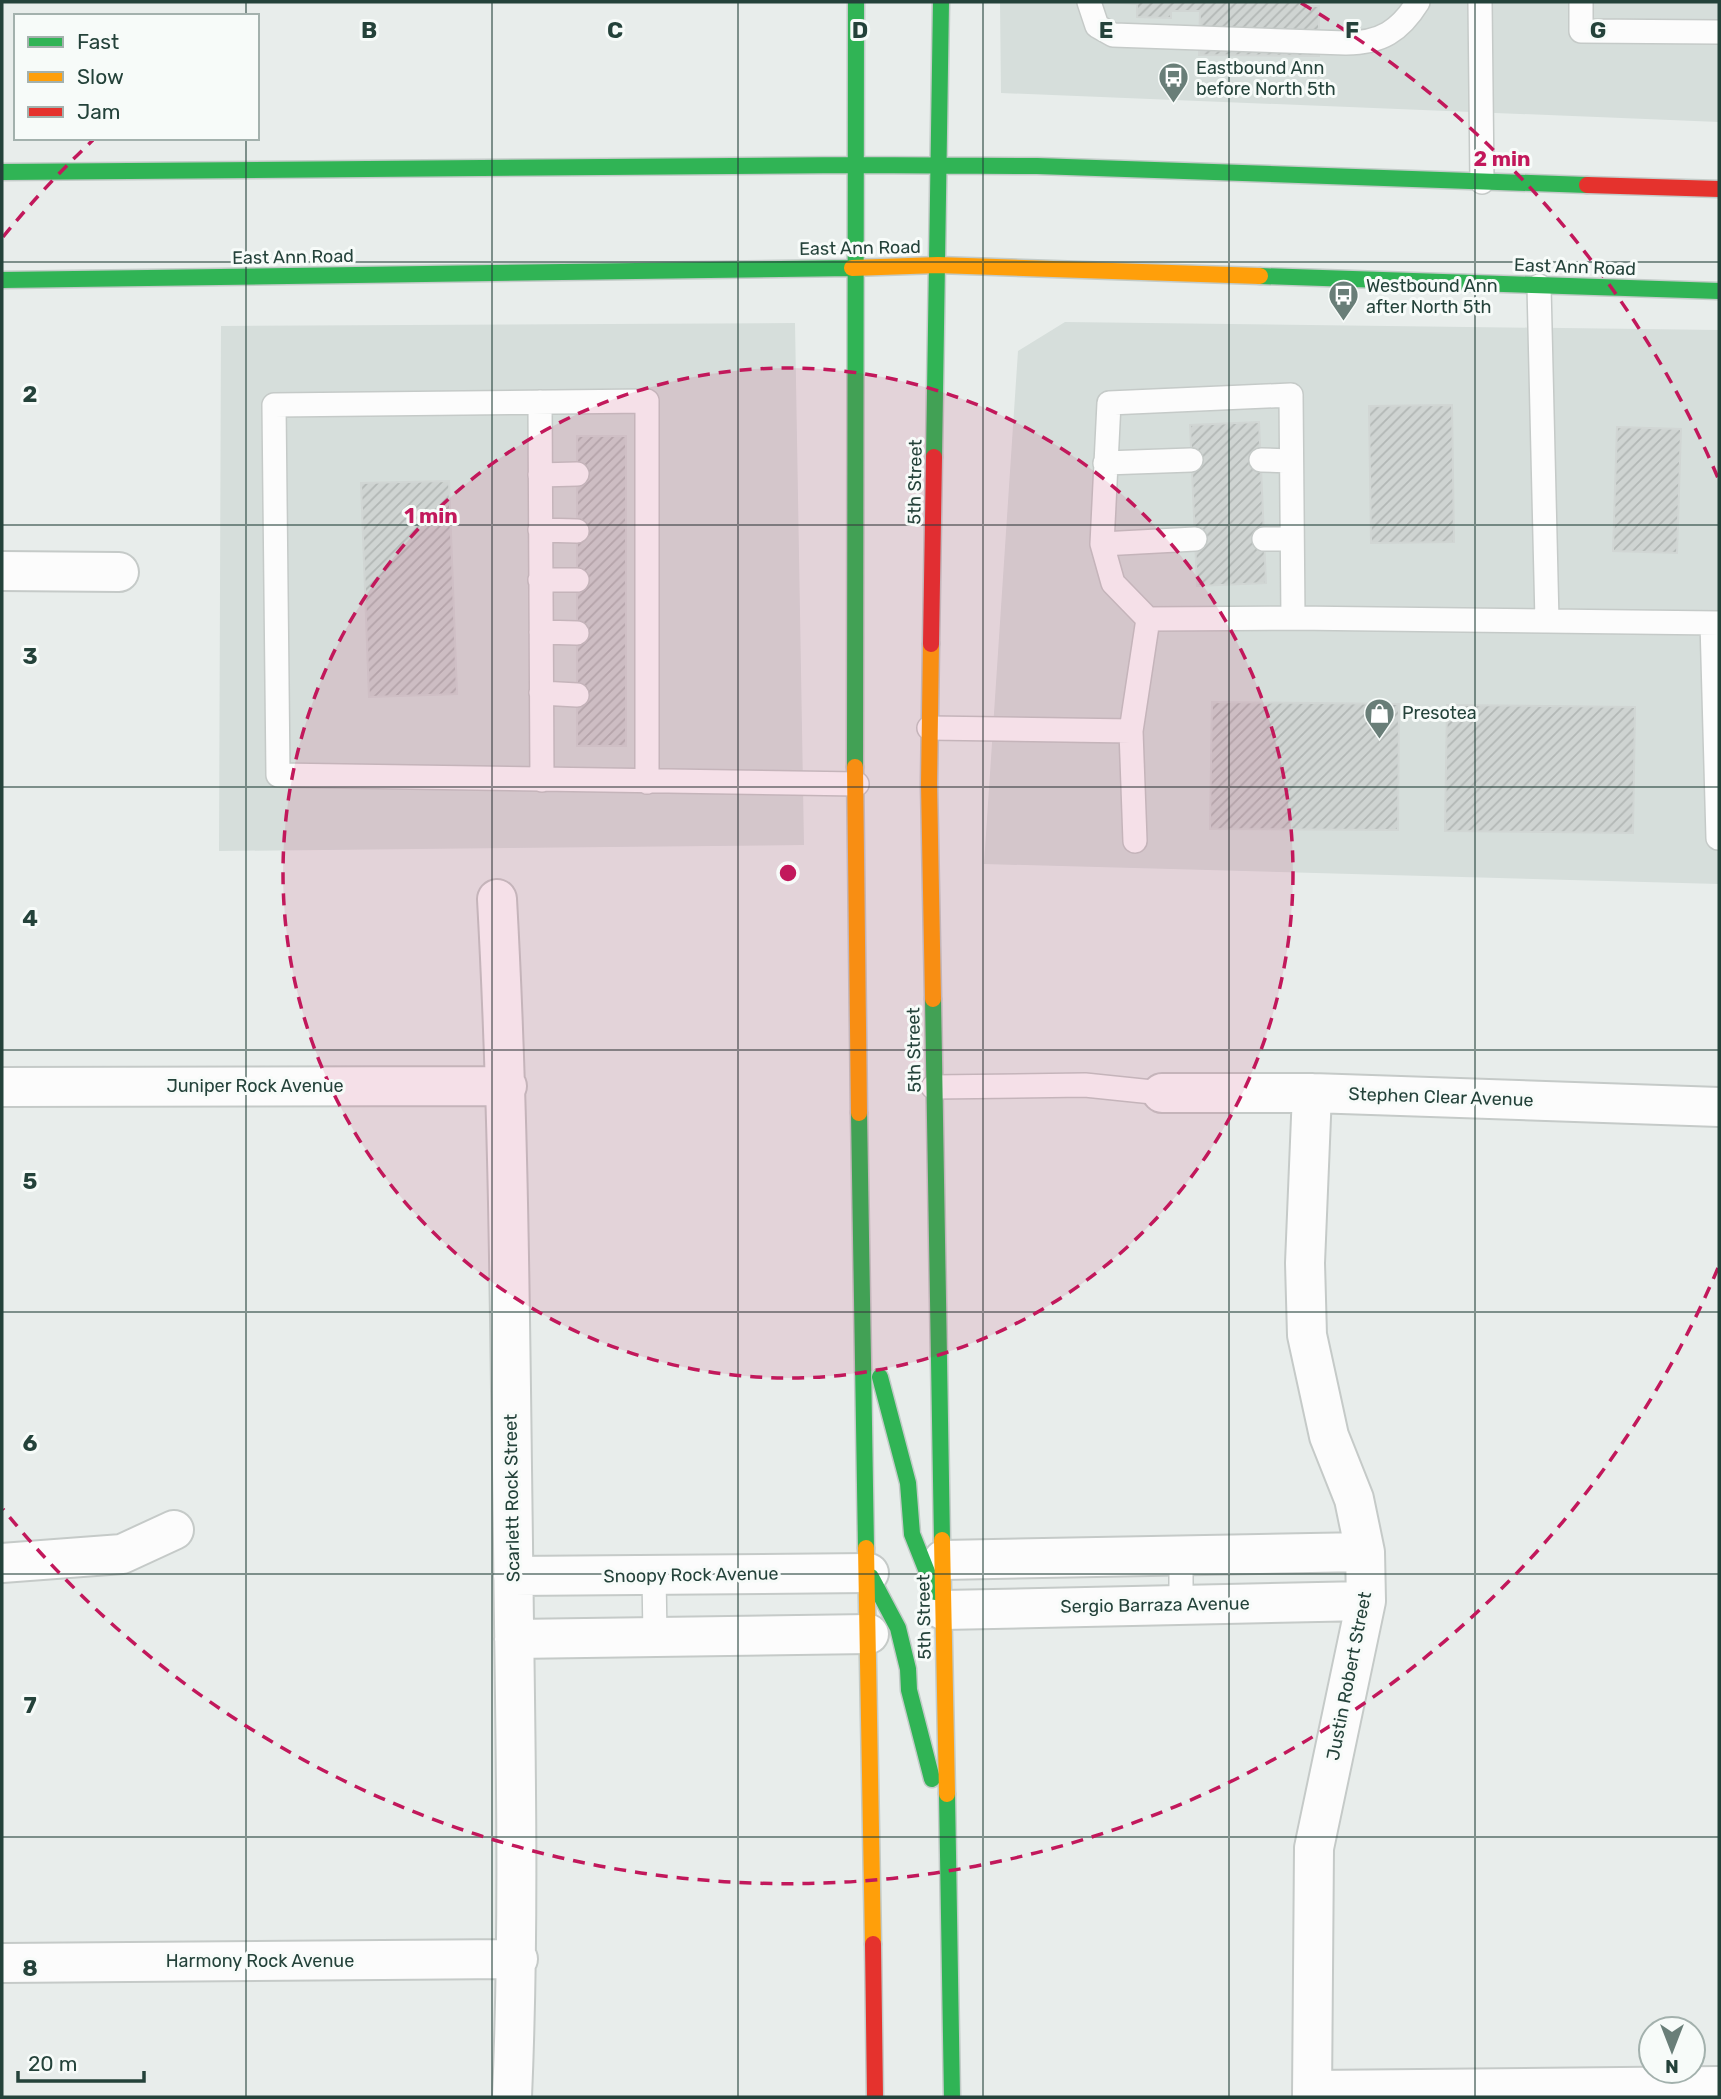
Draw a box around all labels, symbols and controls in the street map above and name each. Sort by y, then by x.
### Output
legend [14,14,259,140]
text: B [361,16,377,44]
text: C [607,16,623,44]
text: D [852,16,868,44]
text: E [1099,16,1113,44]
text: F [1345,16,1359,44]
text: G [1590,16,1606,44]
text: Fast [77,29,119,54]
place label: Eastbound Ann before North 5th [1196,57,1336,100]
bus stop icon: Eastbound Ann before North 5th [1156,61,1190,105]
text: Slow [77,64,124,89]
text: Jam [77,99,121,124]
text: 2 min [1474,146,1530,171]
street label: East Ann Road [799,236,921,260]
street label: East Ann Road [232,245,354,269]
street label: East Ann Road [1514,254,1636,280]
place label: Westbound Ann after North 5th [1366,275,1498,318]
bus stop icon: Westbound Ann after North 5th [1326,279,1360,323]
text: 2 [23,380,37,408]
street label: 5th Street [903,439,927,525]
text: 1 min [404,503,458,528]
text: 3 [22,642,38,670]
shop icon: Presotea [1362,696,1396,740]
place label: Presotea [1402,702,1477,724]
centre of rings [776,861,800,885]
text: 4 [22,904,38,932]
street label: 5th Street [902,1007,926,1093]
street label: Juniper Rock Avenue [166,1075,344,1097]
street label: Stephen Clear Avenue [1348,1083,1534,1111]
text: 5 [23,1167,38,1195]
street label: Scarlett Rock Street [500,1414,524,1582]
text: 6 [23,1429,38,1457]
street label: Snoopy Rock Avenue [603,1562,779,1588]
street label: 5th Street [912,1574,936,1660]
street label: Justin Robert Street [1322,1590,1376,1762]
street label: Sergio Barraza Avenue [1060,1592,1250,1618]
text: 7 [23,1691,37,1719]
street label: Harmony Rock Avenue [166,1950,354,1972]
text: 8 [22,1954,38,1982]
north arrow [1637,2015,1707,2085]
scale bar [18,2039,144,2084]
text: 20 m [28,2051,77,2076]
text: N [1665,2055,1679,2078]

